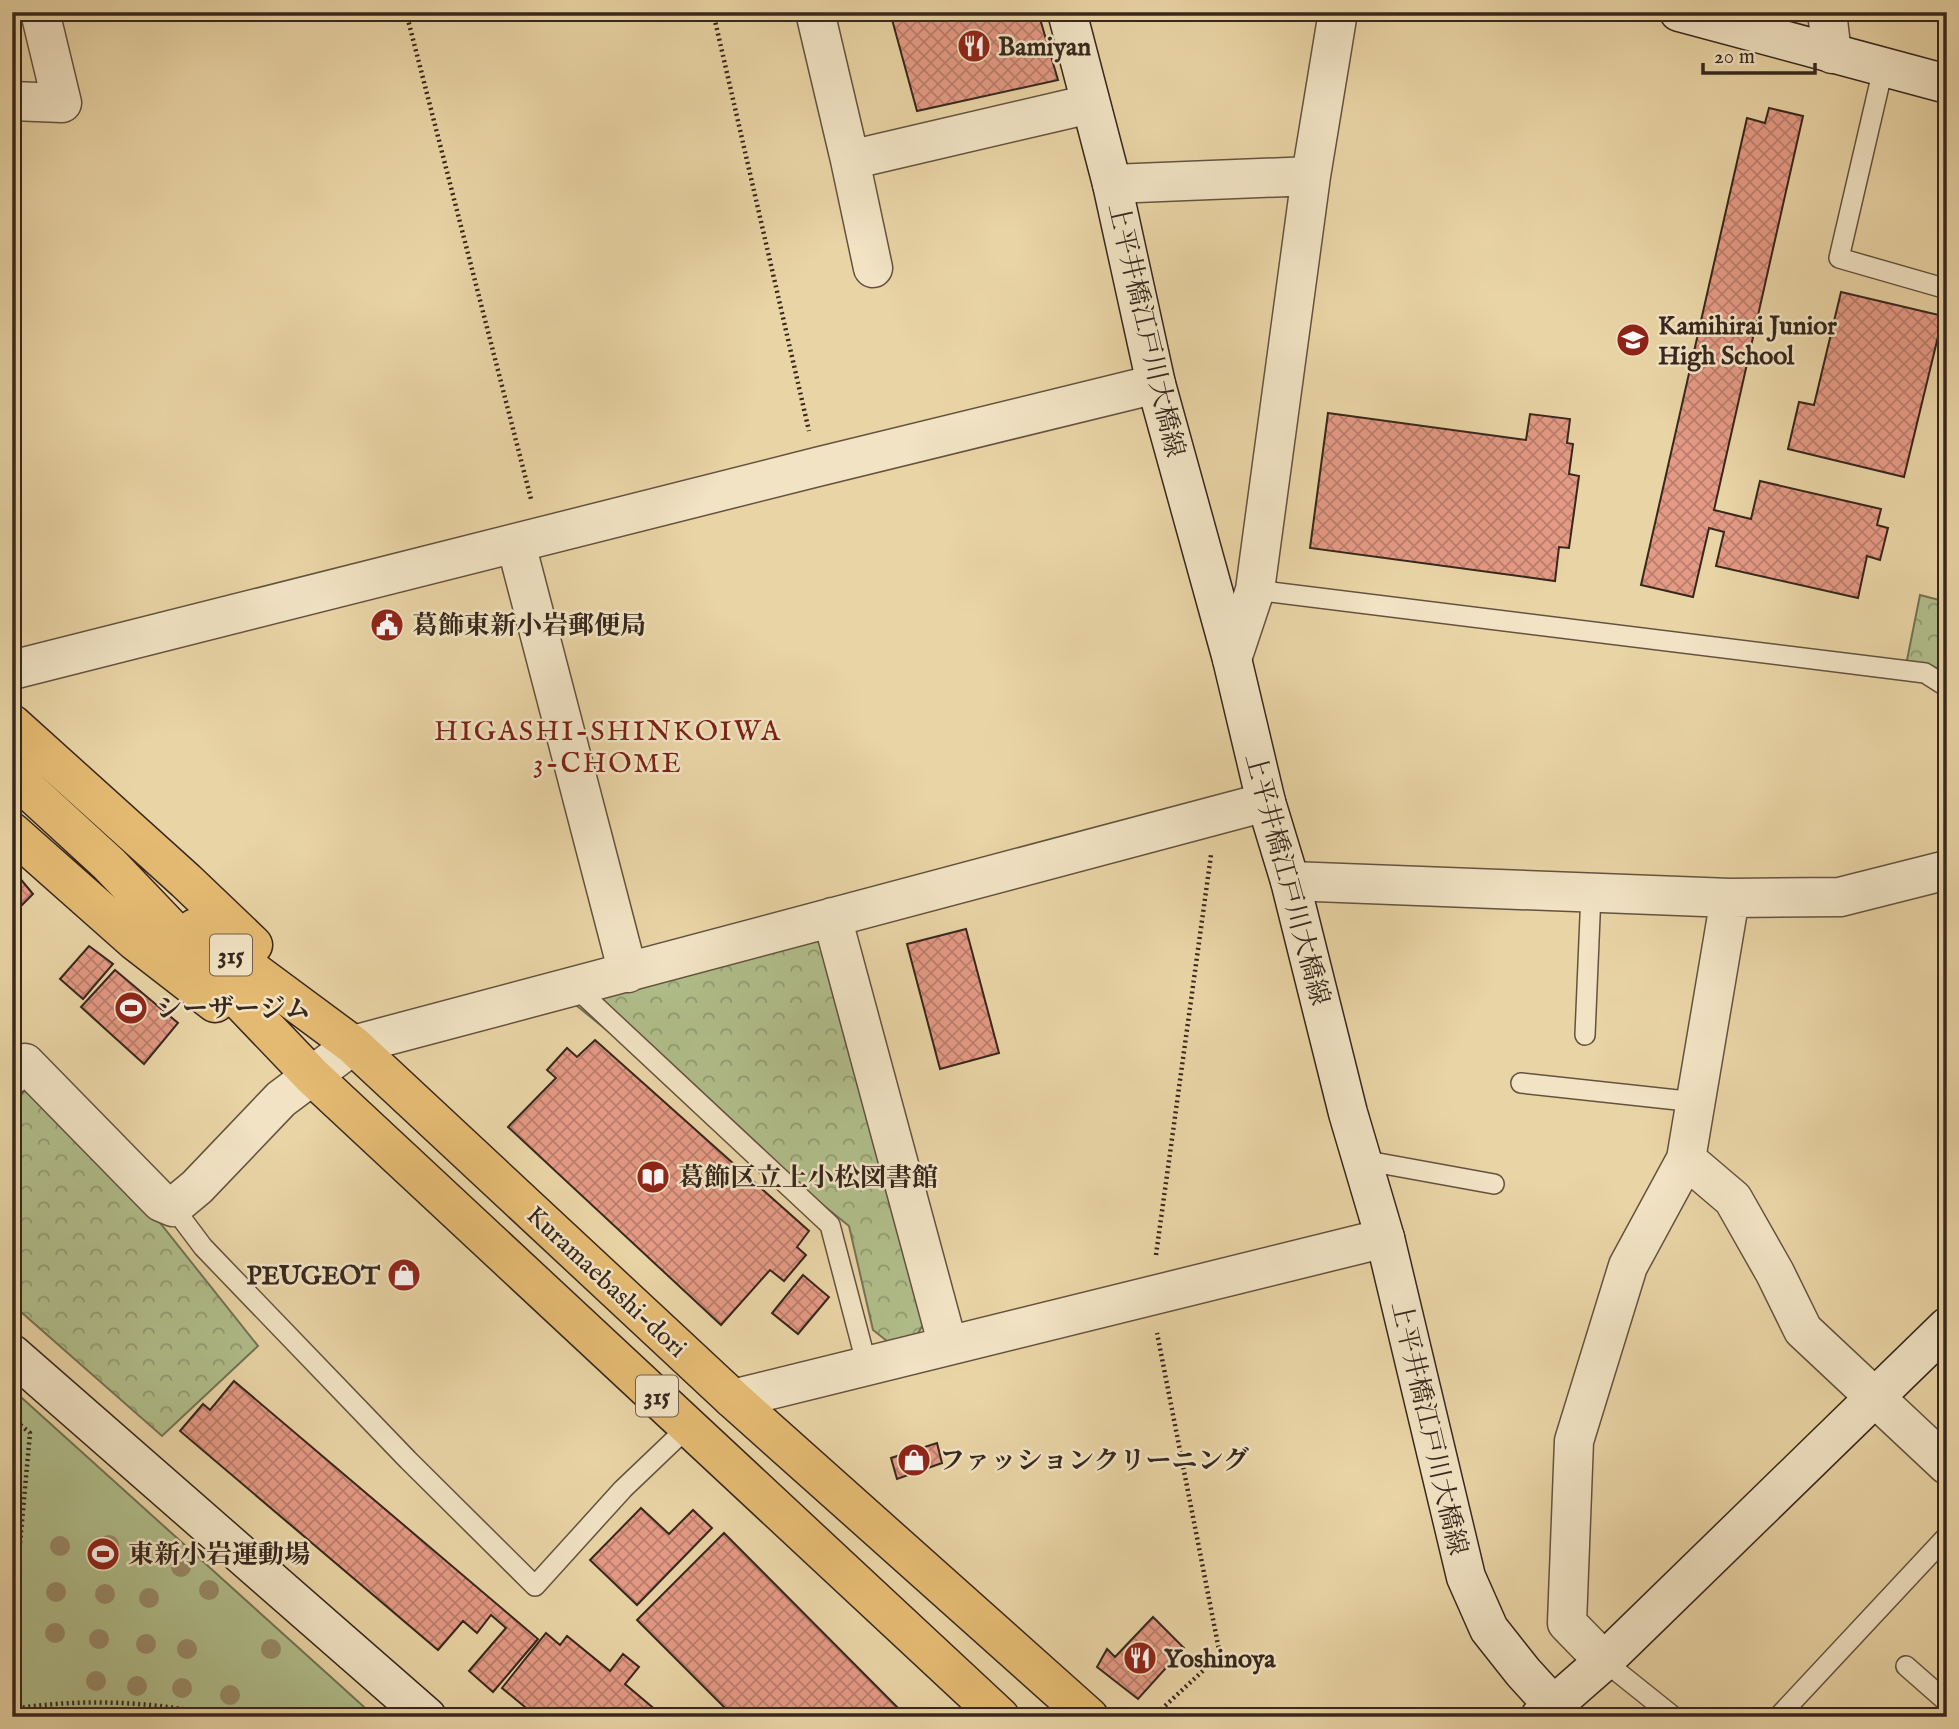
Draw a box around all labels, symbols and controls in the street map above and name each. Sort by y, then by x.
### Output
restaurant icon: Bamiyan [955,27,993,65]
place label: Bamiyan [998,31,1091,64]
scale bar [1703,32,1815,76]
text: 20 m [1714,44,1755,71]
street label: 上平井橋江戸川大橋線 [1100,200,1191,461]
place label: Kamihirai Junior High School [1658,310,1837,373]
school or university icon: Kamihirai Junior High School [1614,321,1652,359]
public building icon: 葛飾東新小岩郵便局 [368,606,406,644]
place label: 葛飾東新小岩郵便局 [412,610,646,643]
district label: HIGASHI-SHINKOIWA 3-CHOME [434,715,782,782]
street label: 上平井橋江戸川大橋線 [1237,750,1336,1009]
road number: 315 [210,934,252,975]
sports icon: シーザージム [112,989,150,1027]
place label: シーザージム [156,993,310,1026]
library icon: 葛飾区立上小松図書館 [634,1158,672,1196]
place label: 葛飾区立上小松図書館 [678,1162,938,1195]
street label: Kuramaebashi-dori [519,1199,693,1365]
shop icon: PEUGEOT [385,1256,423,1294]
place label: PEUGEOT [246,1260,381,1293]
street label: 上平井橋江戸川大橋線 [1383,1298,1474,1559]
road number: 315 [636,1376,678,1416]
shop icon: ファッションクリーニング [895,1441,933,1479]
place label: ファッションクリーニング [939,1445,1249,1478]
sports icon: 東新小岩運動場 [84,1535,122,1573]
place label: 東新小岩運動場 [128,1539,310,1572]
restaurant icon: Yoshinoya [1121,1639,1159,1677]
place label: Yoshinoya [1164,1643,1276,1676]

